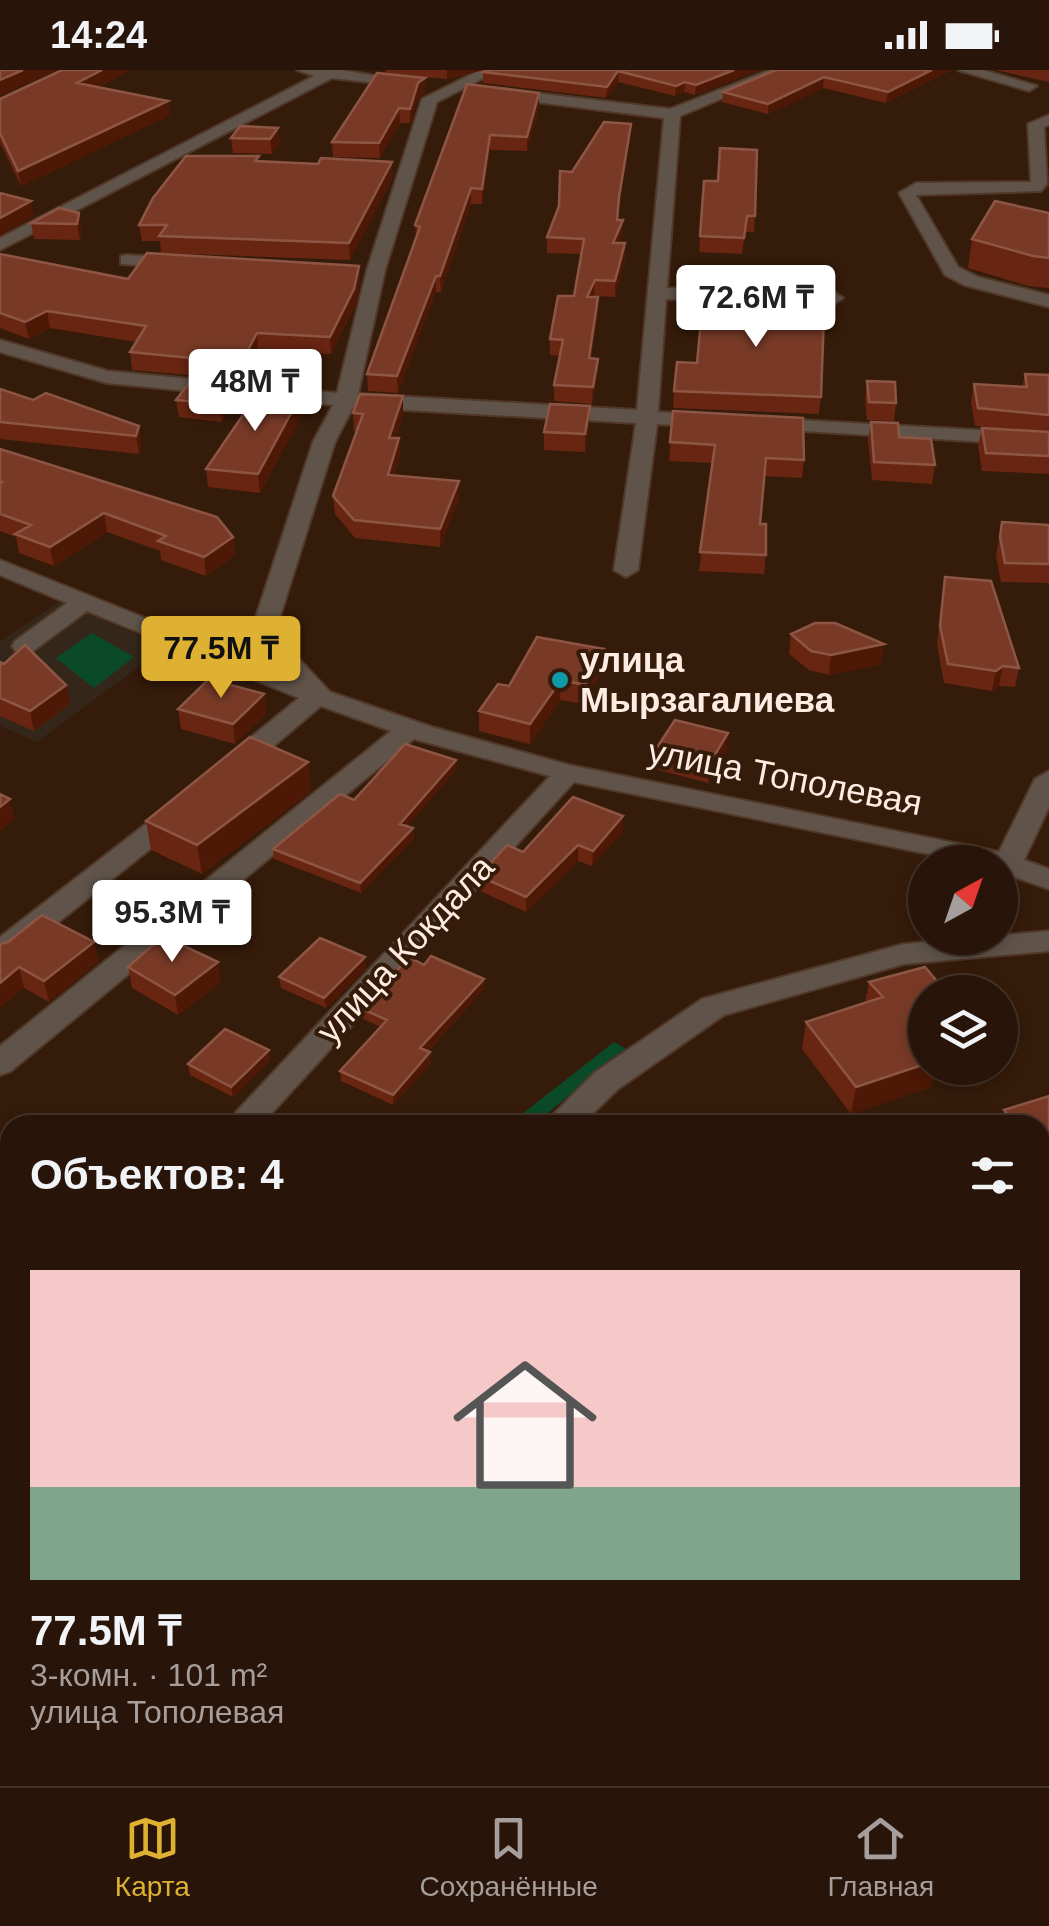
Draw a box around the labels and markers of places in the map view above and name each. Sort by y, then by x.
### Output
pin: 72.6M ₸ [664,265,848,350]
pin: 48M ₸ [185,349,325,434]
pin: 77.5M ₸ [129,616,313,701]
place label: улица Мырзагалиева [580,640,835,719]
marker: улица Мырзагалиева [549,669,571,691]
pin: 95.3M ₸ [80,880,264,965]

